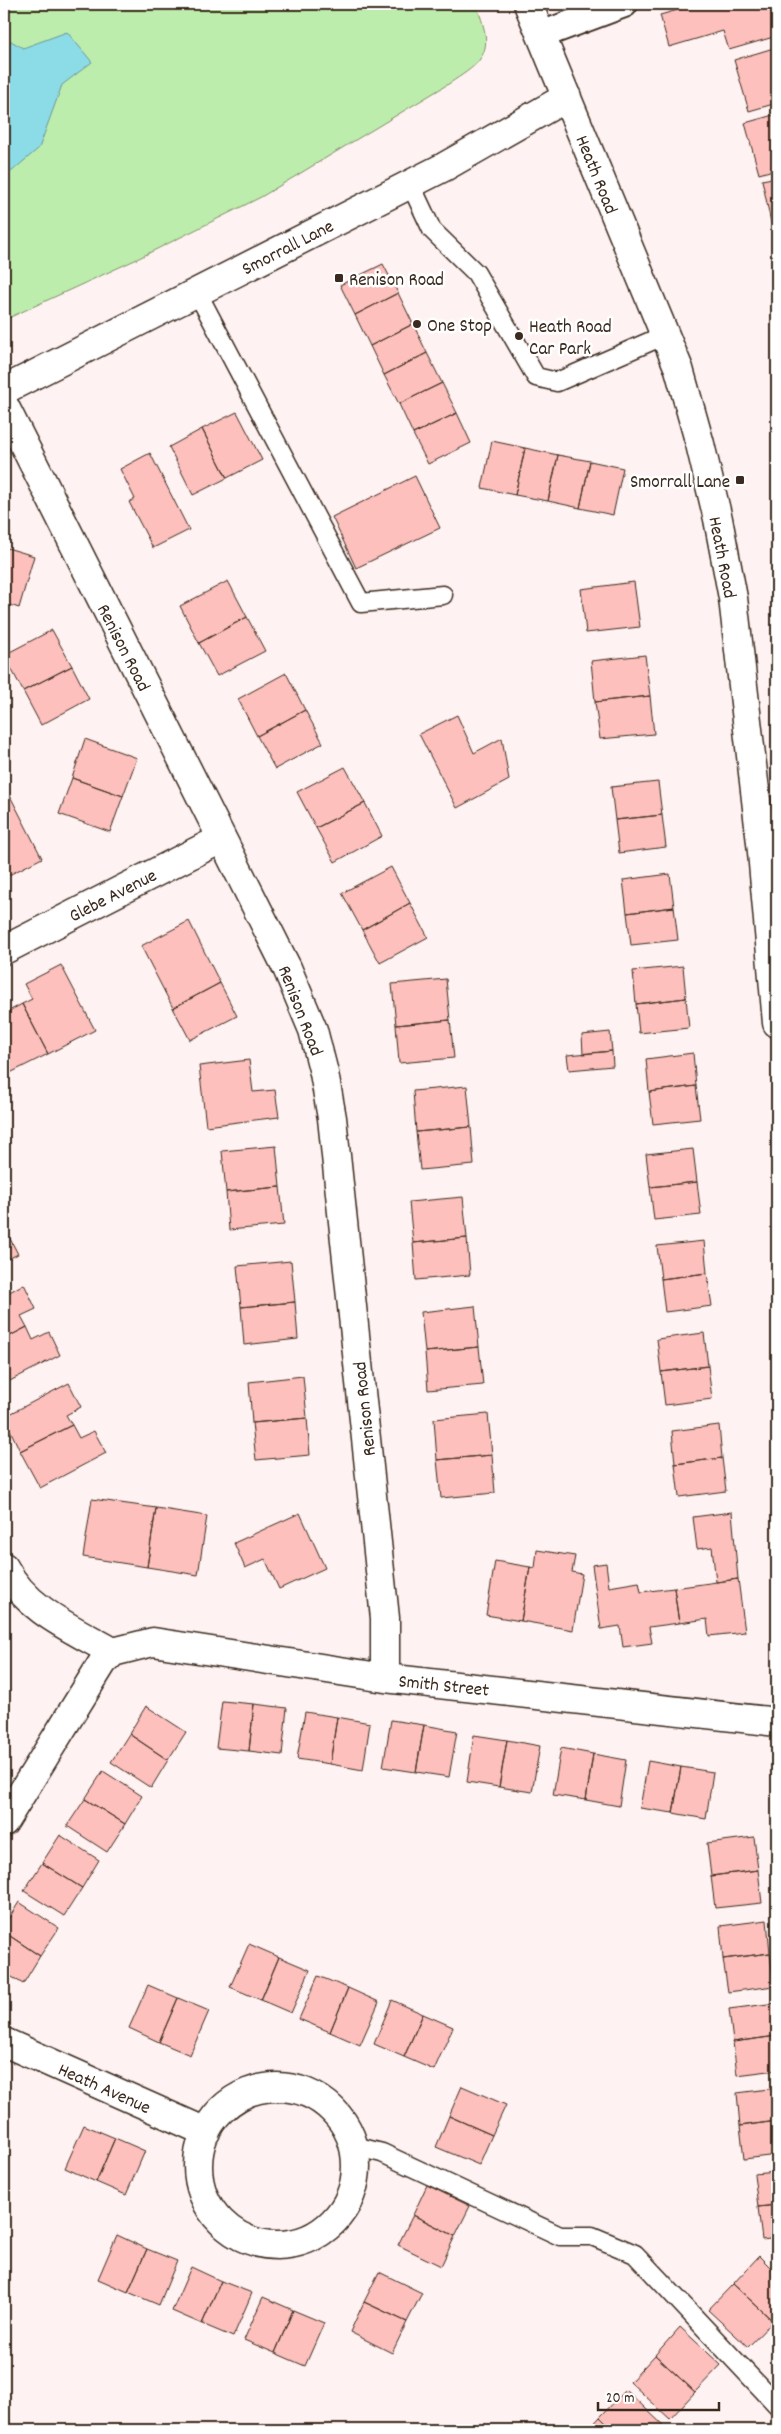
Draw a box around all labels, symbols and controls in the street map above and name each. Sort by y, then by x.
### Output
street label: Heath Road [567,132,623,219]
street label: Smorrall Lane [238,214,339,284]
place label: Renison Road [349,268,444,295]
marker: Renison Road [333,272,345,284]
place label: One Stop [427,314,492,341]
place label: Heath Road Car Park [529,315,612,364]
marker: One Stop [411,318,423,330]
marker: Heath Road Car Park [513,330,525,342]
place label: Smorrall Lane [630,470,730,497]
marker: Smorrall Lane [734,474,746,486]
street label: Heath Road [699,515,742,601]
street label: Renison Road [88,600,155,697]
street label: Glebe Avenue [65,863,162,931]
street label: Renison Road [269,962,328,1060]
street label: Renison Road [348,1360,385,1457]
street label: Smith Street [397,1669,490,1706]
street label: Heath Avenue [53,2058,154,2123]
scale bar [598,2379,720,2411]
text: 20 m [606,2388,634,2410]

